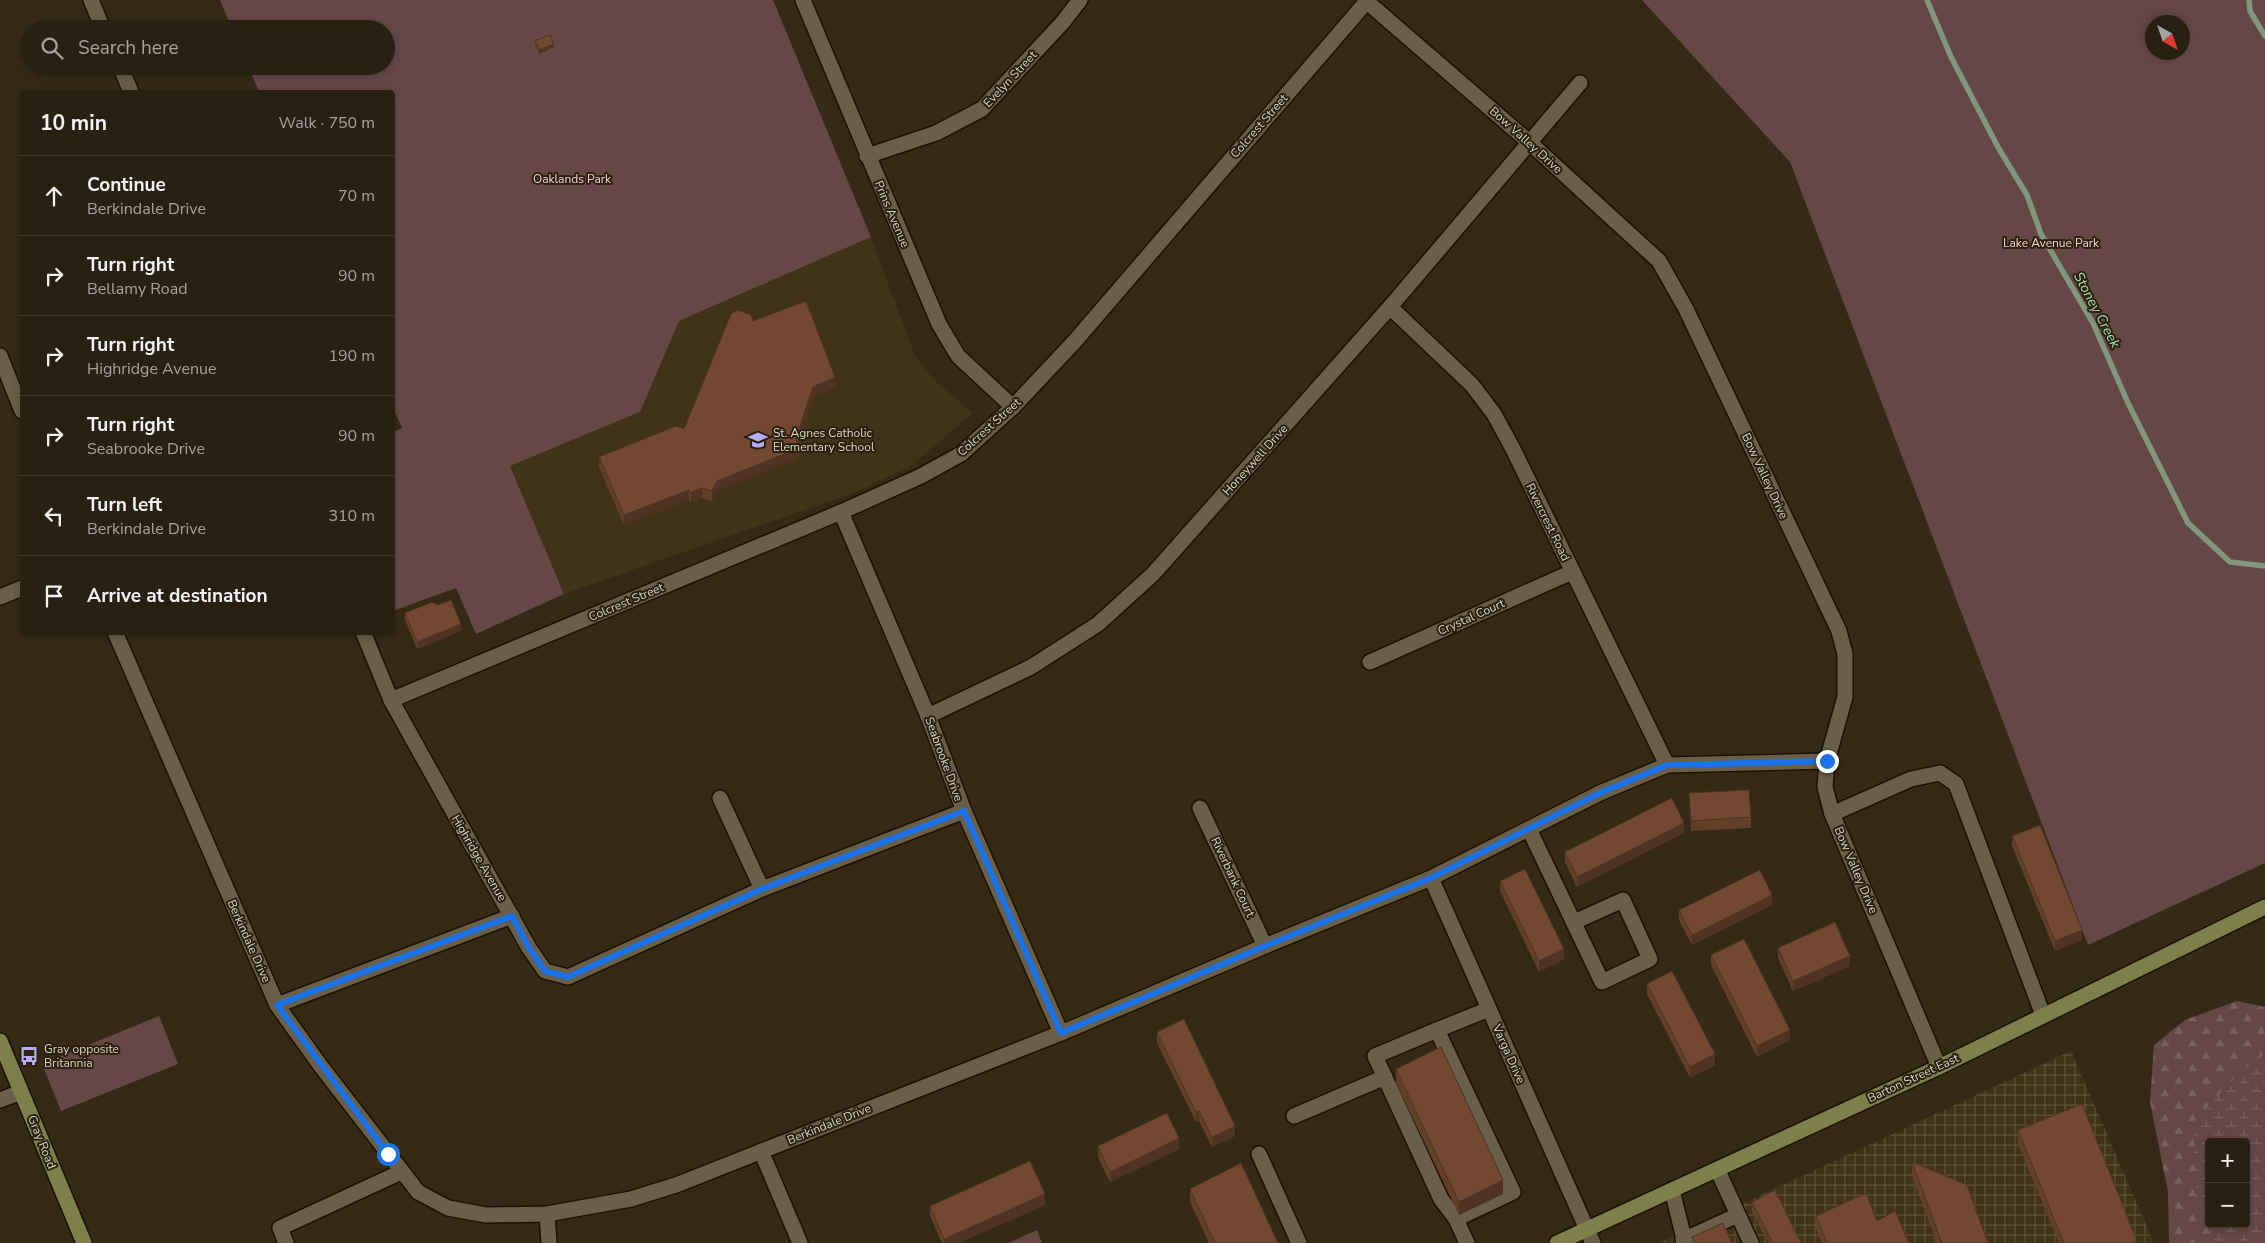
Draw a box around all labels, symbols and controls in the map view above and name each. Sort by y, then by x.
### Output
north arrow [2145,15,2190,60]
search box [20,20,395,75]
icon: search [38,34,66,62]
text: Search here [78,35,179,61]
street label: Evelyn Street [980,47,1041,111]
street label: Colcrest Street [1227,90,1292,161]
street label: Bow Valley Drive [1486,103,1566,177]
text: 10 min [40,109,107,137]
text: Walk · 750 m [279,112,375,134]
park label: Oaklands Park [533,171,612,187]
text: Continue [87,172,166,198]
street label: Prins Avenue [871,178,913,250]
icon: ahead [40,182,68,210]
text: 70 m [338,185,375,207]
text: Berkindale Drive [87,198,206,220]
park label: Lake Avenue Park [2003,235,2100,251]
text: Turn right [87,252,174,278]
icon: right [40,262,68,290]
text: 90 m [338,265,375,287]
water label: Stoney Creek [2069,269,2125,352]
text: Bellamy Road [87,278,187,300]
text: Turn right [87,332,174,358]
icon: right [40,342,68,370]
text: 190 m [328,345,375,367]
text: Highridge Avenue [87,358,217,380]
street label: Colcrest Street [954,394,1025,460]
text: Turn right [87,412,174,438]
street label: Honeywell Drive [1219,421,1291,499]
icon: right [40,422,68,450]
text: 90 m [338,425,375,447]
place label: St. Agnes Catholic Elementary School [773,425,875,455]
school or university icon: St. Agnes Catholic Elementary School [747,429,769,451]
street label: Bow Valley Drive [1738,431,1792,521]
text: Seabrooke Drive [87,438,205,460]
street label: Rivercrest Road [1522,480,1574,564]
text: Turn left [87,492,162,518]
icon: left [40,502,68,530]
text: 310 m [328,505,375,527]
text: Berkindale Drive [87,518,206,540]
street label: Colcrest Street [586,579,667,625]
icon: arrive [40,582,68,610]
text: Arrive at destination [87,583,268,609]
street label: Crystal Court [1435,595,1508,639]
street label: Seabrooke Drive [921,715,967,803]
route end [1816,750,1839,773]
street label: Highridge Avenue [448,812,510,904]
street label: Bow Valley Drive [1830,824,1882,916]
street label: Riverbank Court [1207,834,1259,920]
street label: Berkindale Drive [224,897,274,985]
street label: Varga Drive [1488,1021,1529,1086]
place label: Gray opposite Britannia [44,1041,119,1071]
bus stop icon: Gray opposite Britannia [18,1045,40,1067]
street label: Barton Street East [1865,1050,1962,1106]
street label: Berkindale Drive [785,1100,873,1148]
street label: Gray Road [24,1113,60,1171]
map controls [2205,1138,2250,1228]
button: + [2205,1138,2250,1183]
route start [377,1143,400,1166]
button: − [2205,1183,2250,1228]

